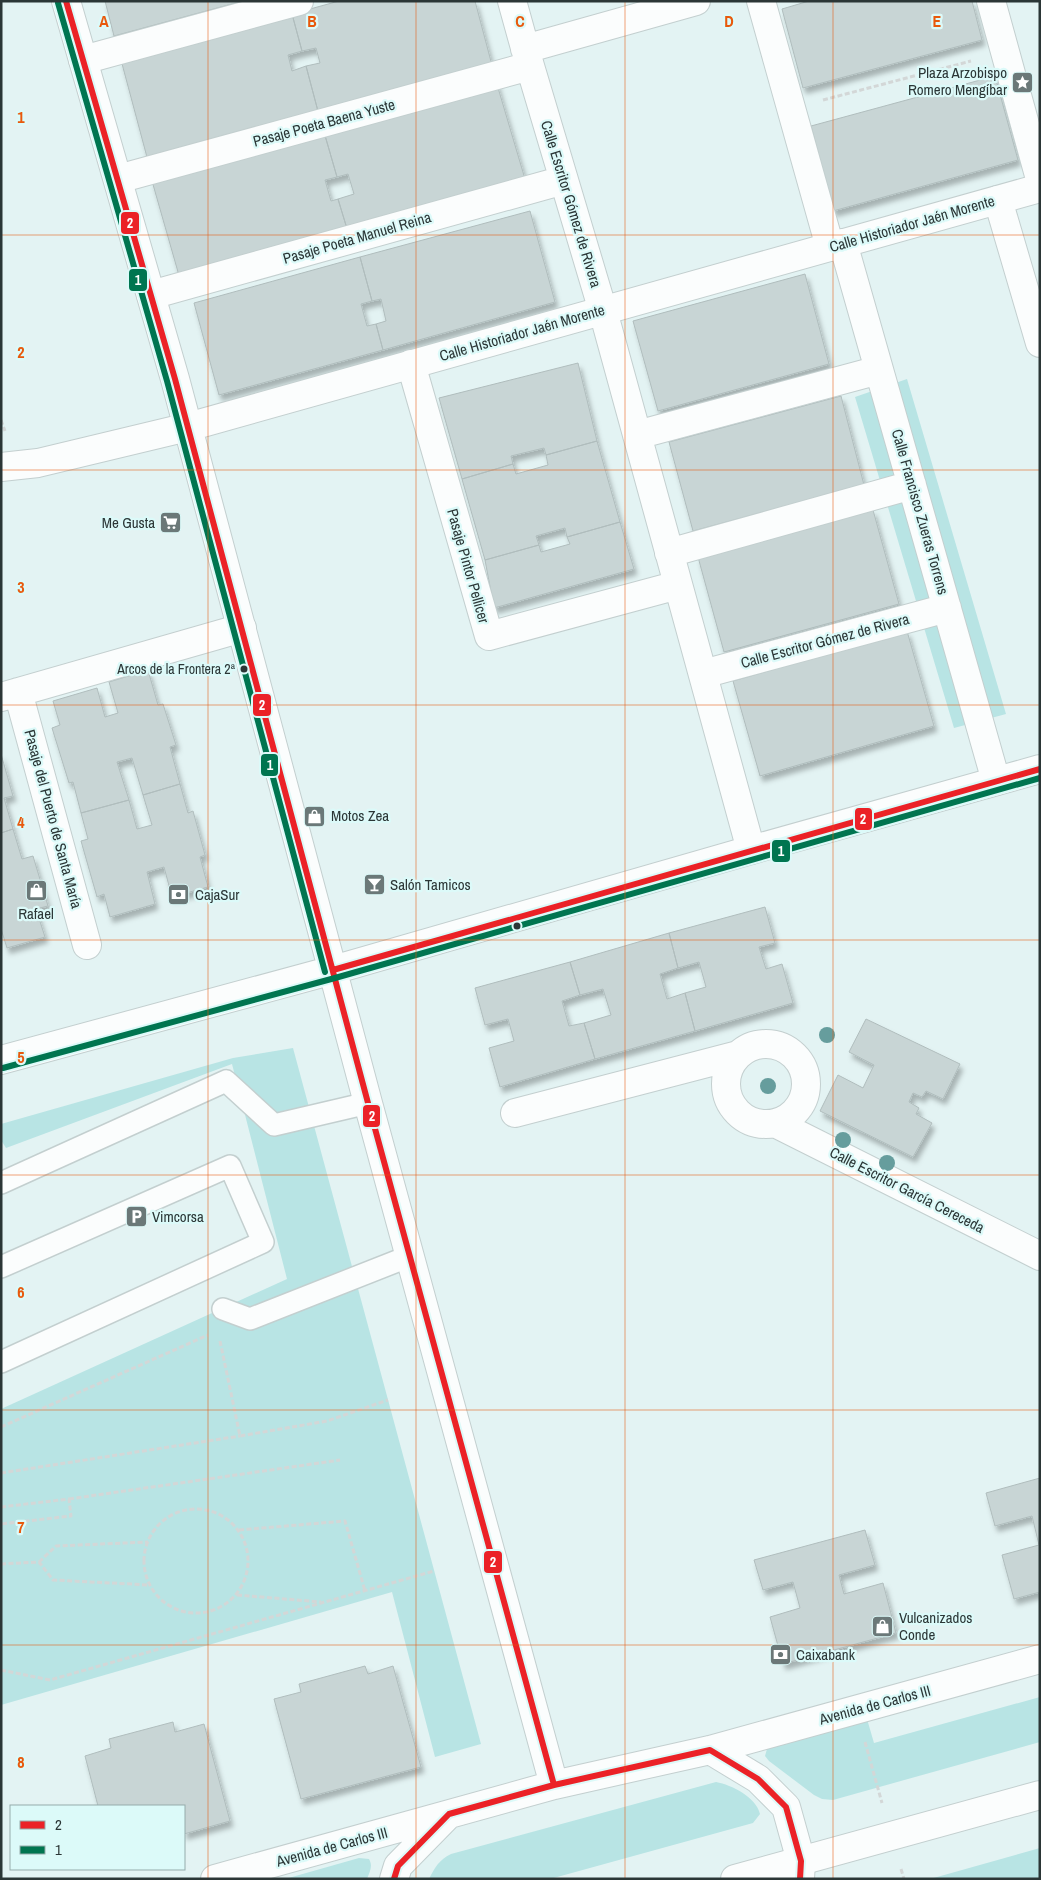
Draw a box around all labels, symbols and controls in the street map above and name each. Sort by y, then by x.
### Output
text: A [99,10,109,32]
text: B [307,10,317,32]
text: C [515,10,525,32]
text: D [724,10,734,32]
text: E [933,10,942,32]
place label: Plaza Arzobispo Romero Mengíbar [908,62,1007,100]
place icon: Plaza Arzobispo Romero Mengíbar [1011,70,1035,94]
street label: Pasaje Poeta Baena Yuste [251,93,397,152]
text: 1 [17,106,25,128]
street label: Calle Escritor Gómez de Rivera [536,118,607,290]
street label: Calle Historiador Jaén Morente [827,190,997,257]
street label: Pasaje Poeta Manuel Reina [280,206,434,269]
line badge: 2 [120,211,140,235]
text: 2 [127,214,133,232]
line badge: 1 [128,268,148,292]
text: 1 [135,271,142,289]
street label: Calle Historiador Jaén Morente [437,299,607,366]
text: 2 [17,341,25,363]
street label: Calle Francisco Zueras Torrens [887,427,954,597]
street label: Pasaje Pintor Pellicer [442,506,495,626]
supermarket icon: Me Gusta [159,511,183,535]
place label: Me Gusta [102,512,155,533]
text: 3 [17,576,25,598]
street label: Calle Escritor Gómez de Rivera [738,608,912,673]
place label: Arcos de la Frontera 2ª [116,660,236,678]
marker: Arcos de la Frontera 2ª [239,664,249,674]
line badge: 2 [252,693,272,717]
text: 2 [259,696,265,714]
street label: Pasaje del Puerto de Santa María [19,727,88,911]
line badge: 1 [260,753,279,777]
text: 1 [267,756,274,774]
shop icon: Motos Zea [303,804,327,828]
place label: Motos Zea [331,805,389,826]
line badge: 2 [854,807,873,831]
text: 2 [860,810,866,828]
text: 4 [17,811,25,833]
line badge: 1 [771,839,791,863]
text: 1 [778,842,785,860]
bar icon: Salón Tamicos [362,873,386,897]
place label: Salón Tamicos [390,874,471,895]
shop icon: Rafael [24,879,48,903]
bank icon: CajaSur [167,883,191,907]
place label: CajaSur [195,884,239,905]
place label: Rafael [18,903,54,924]
unlabelled marker [512,921,522,931]
text: 5 [17,1046,25,1068]
line badge: 2 [362,1104,381,1128]
text: 2 [369,1107,375,1125]
street label: Calle Escritor García Cereceda [826,1141,988,1238]
parking icon: Vimcorsa [124,1205,148,1229]
place label: Vimcorsa [152,1206,204,1227]
text: 6 [17,1281,25,1303]
text: 7 [17,1516,25,1538]
line badge: 2 [483,1550,503,1574]
text: 2 [490,1553,496,1571]
place label: Vulcanizados Conde [899,1607,972,1645]
shop icon: Vulcanizados Conde [871,1615,895,1639]
bank icon: Caixabank [768,1643,792,1667]
place label: Caixabank [796,1644,856,1665]
street label: Avenida de Carlos III [816,1680,933,1730]
text: 8 [17,1751,25,1773]
legend [10,1805,185,1870]
text: 2 [55,1814,62,1835]
street label: Avenida de Carlos III [273,1822,390,1872]
text: 1 [55,1839,62,1860]

